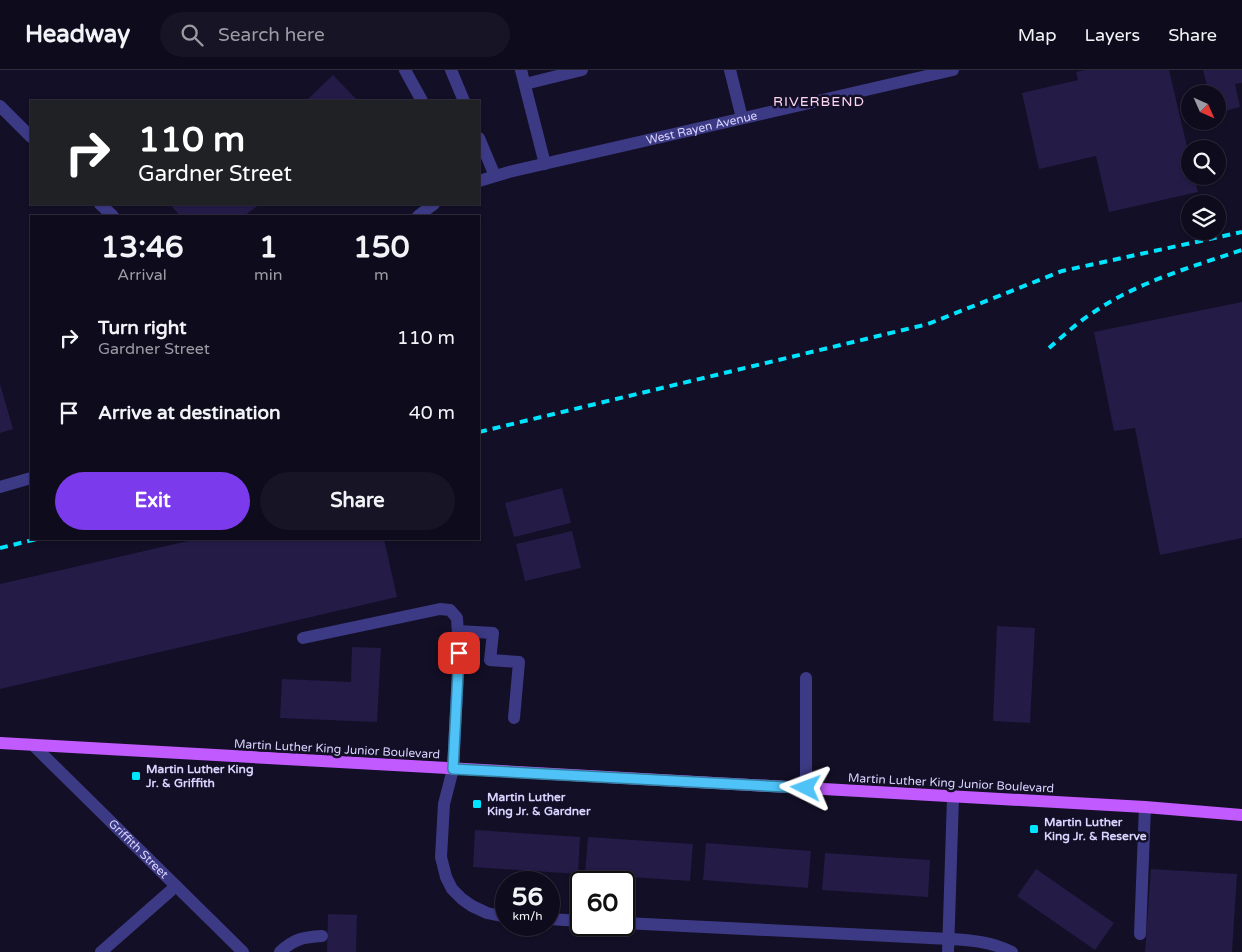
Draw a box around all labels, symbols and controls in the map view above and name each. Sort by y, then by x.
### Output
search box [160,12,510,57]
text: Headway [25,20,130,49]
icon: search [178,21,206,49]
text: Search here [218,24,325,46]
text: Map [1018,24,1057,46]
text: Layers [1085,24,1140,46]
text: Share [1168,24,1217,46]
north arrow [1181,85,1226,130]
map controls [1181,85,1226,240]
district label: RIVERBEND [773,93,865,110]
street label: West Rayen Avenue [645,108,759,147]
text: 110 m [138,119,245,161]
icon: right [55,120,120,185]
button: search [1181,140,1226,185]
text: Gardner Street [138,161,292,187]
button: layers [1181,195,1226,240]
text: 13:46 [100,229,184,266]
text: 1 [259,229,278,266]
text: 150 [353,229,410,266]
text: Arrival [117,265,167,285]
text: min [254,265,283,285]
text: m [374,265,389,285]
text: Turn right [98,317,186,339]
icon: right [55,324,83,352]
text: 110 m [397,327,455,349]
text: Gardner Street [98,339,210,359]
icon: arrive [55,399,83,427]
text: Arrive at destination [98,402,281,424]
text: 40 m [409,402,455,424]
button: Exit [55,472,250,530]
button: Share [260,472,455,530]
pin [438,632,480,674]
icon: arrive [445,639,473,667]
street label: Martin Luther King Junior Boulevard [234,737,440,761]
position arrow [779,761,831,813]
place label: Martin Luther King Jr. & Griffith [145,762,253,790]
marker: Martin Luther King Jr. & Griffith [130,770,142,782]
street label: Martin Luther King Junior Boulevard [848,771,1054,795]
place label: Martin Luther King Jr. & Gardner [487,790,591,819]
marker: Martin Luther King Jr. & Gardner [471,798,483,810]
place label: Martin Luther King Jr. & Reserve [1044,815,1147,844]
street label: Griffith Street [106,816,172,882]
marker: Martin Luther King Jr. & Reserve [1028,823,1040,835]
speed limit sign: 60 [570,871,635,936]
text: 56 [512,882,543,912]
text: km/h [512,909,543,923]

